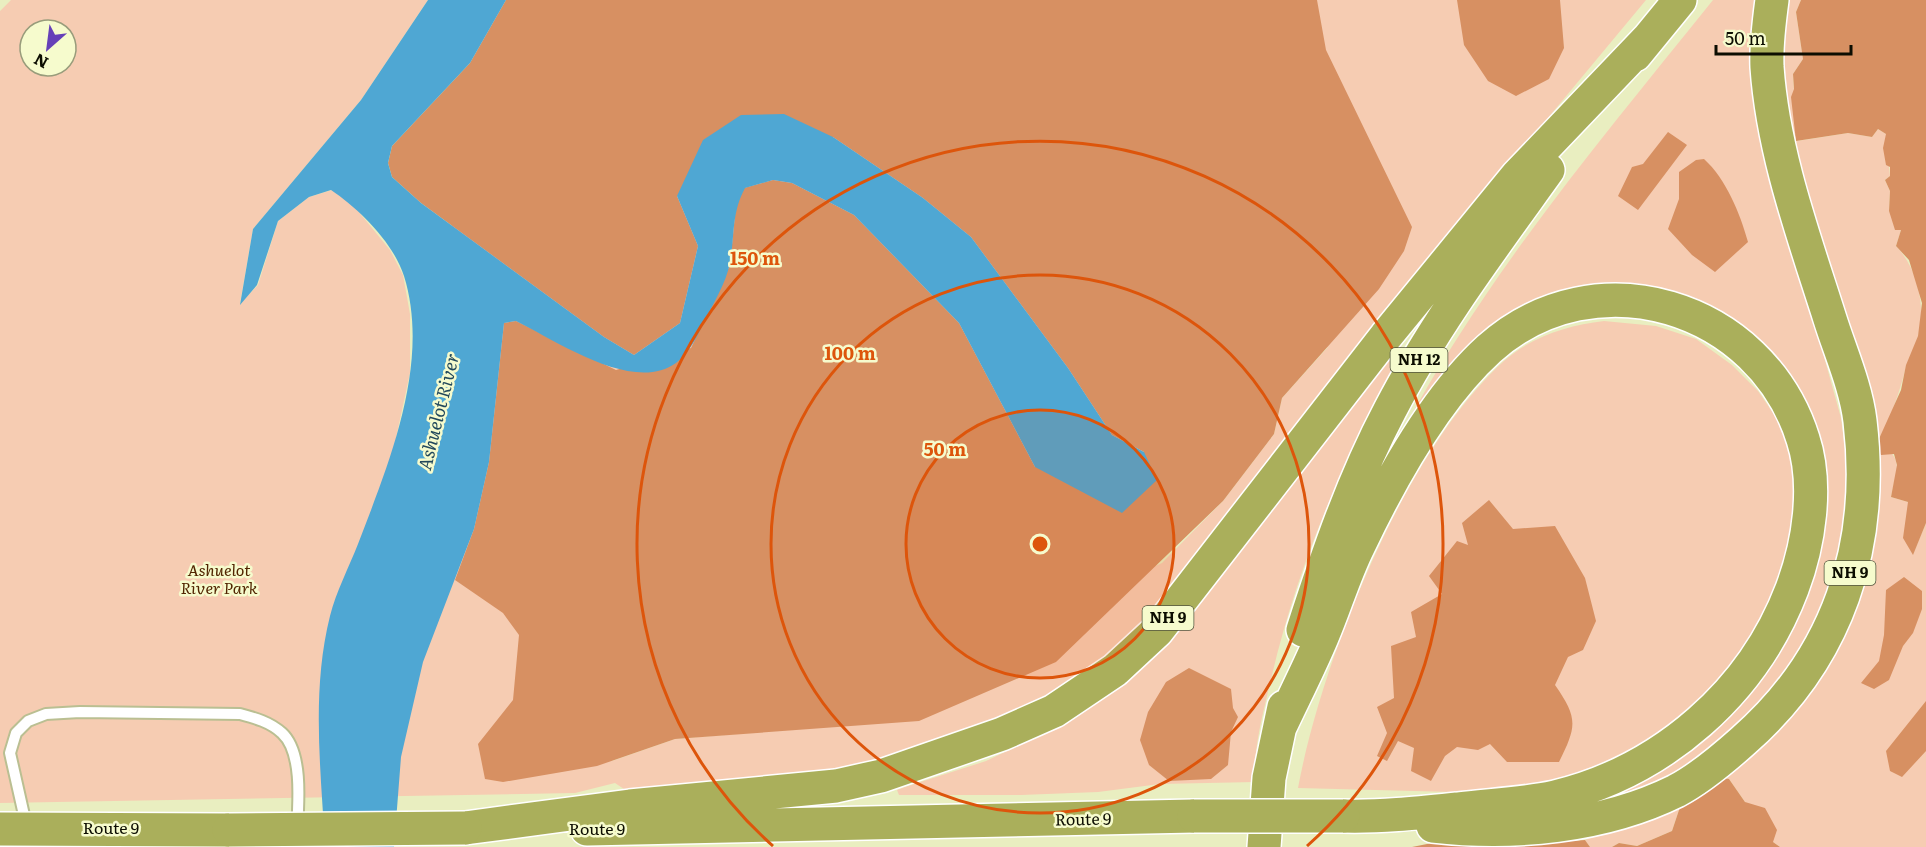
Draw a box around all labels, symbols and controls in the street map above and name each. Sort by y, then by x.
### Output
north arrow [18,18,78,78]
scale bar [1716,18,1851,56]
text: 50 m [1725,24,1766,51]
text: N [29,48,52,76]
text: 150 m [730,244,780,271]
text: 100 m [824,339,876,366]
road number: NH 12 [1390,348,1448,372]
water label: Ashuelot River [410,350,465,473]
text: 50 m [924,435,966,462]
centre of rings [1030,534,1050,554]
park label: Ashuelot River Park [181,557,258,599]
road number: NH 9 [1824,561,1876,585]
road number: NH 9 [1142,606,1194,630]
street label: Route 9 [1055,806,1111,830]
street label: Route 9 [83,815,139,839]
street label: Route 9 [569,816,625,840]

